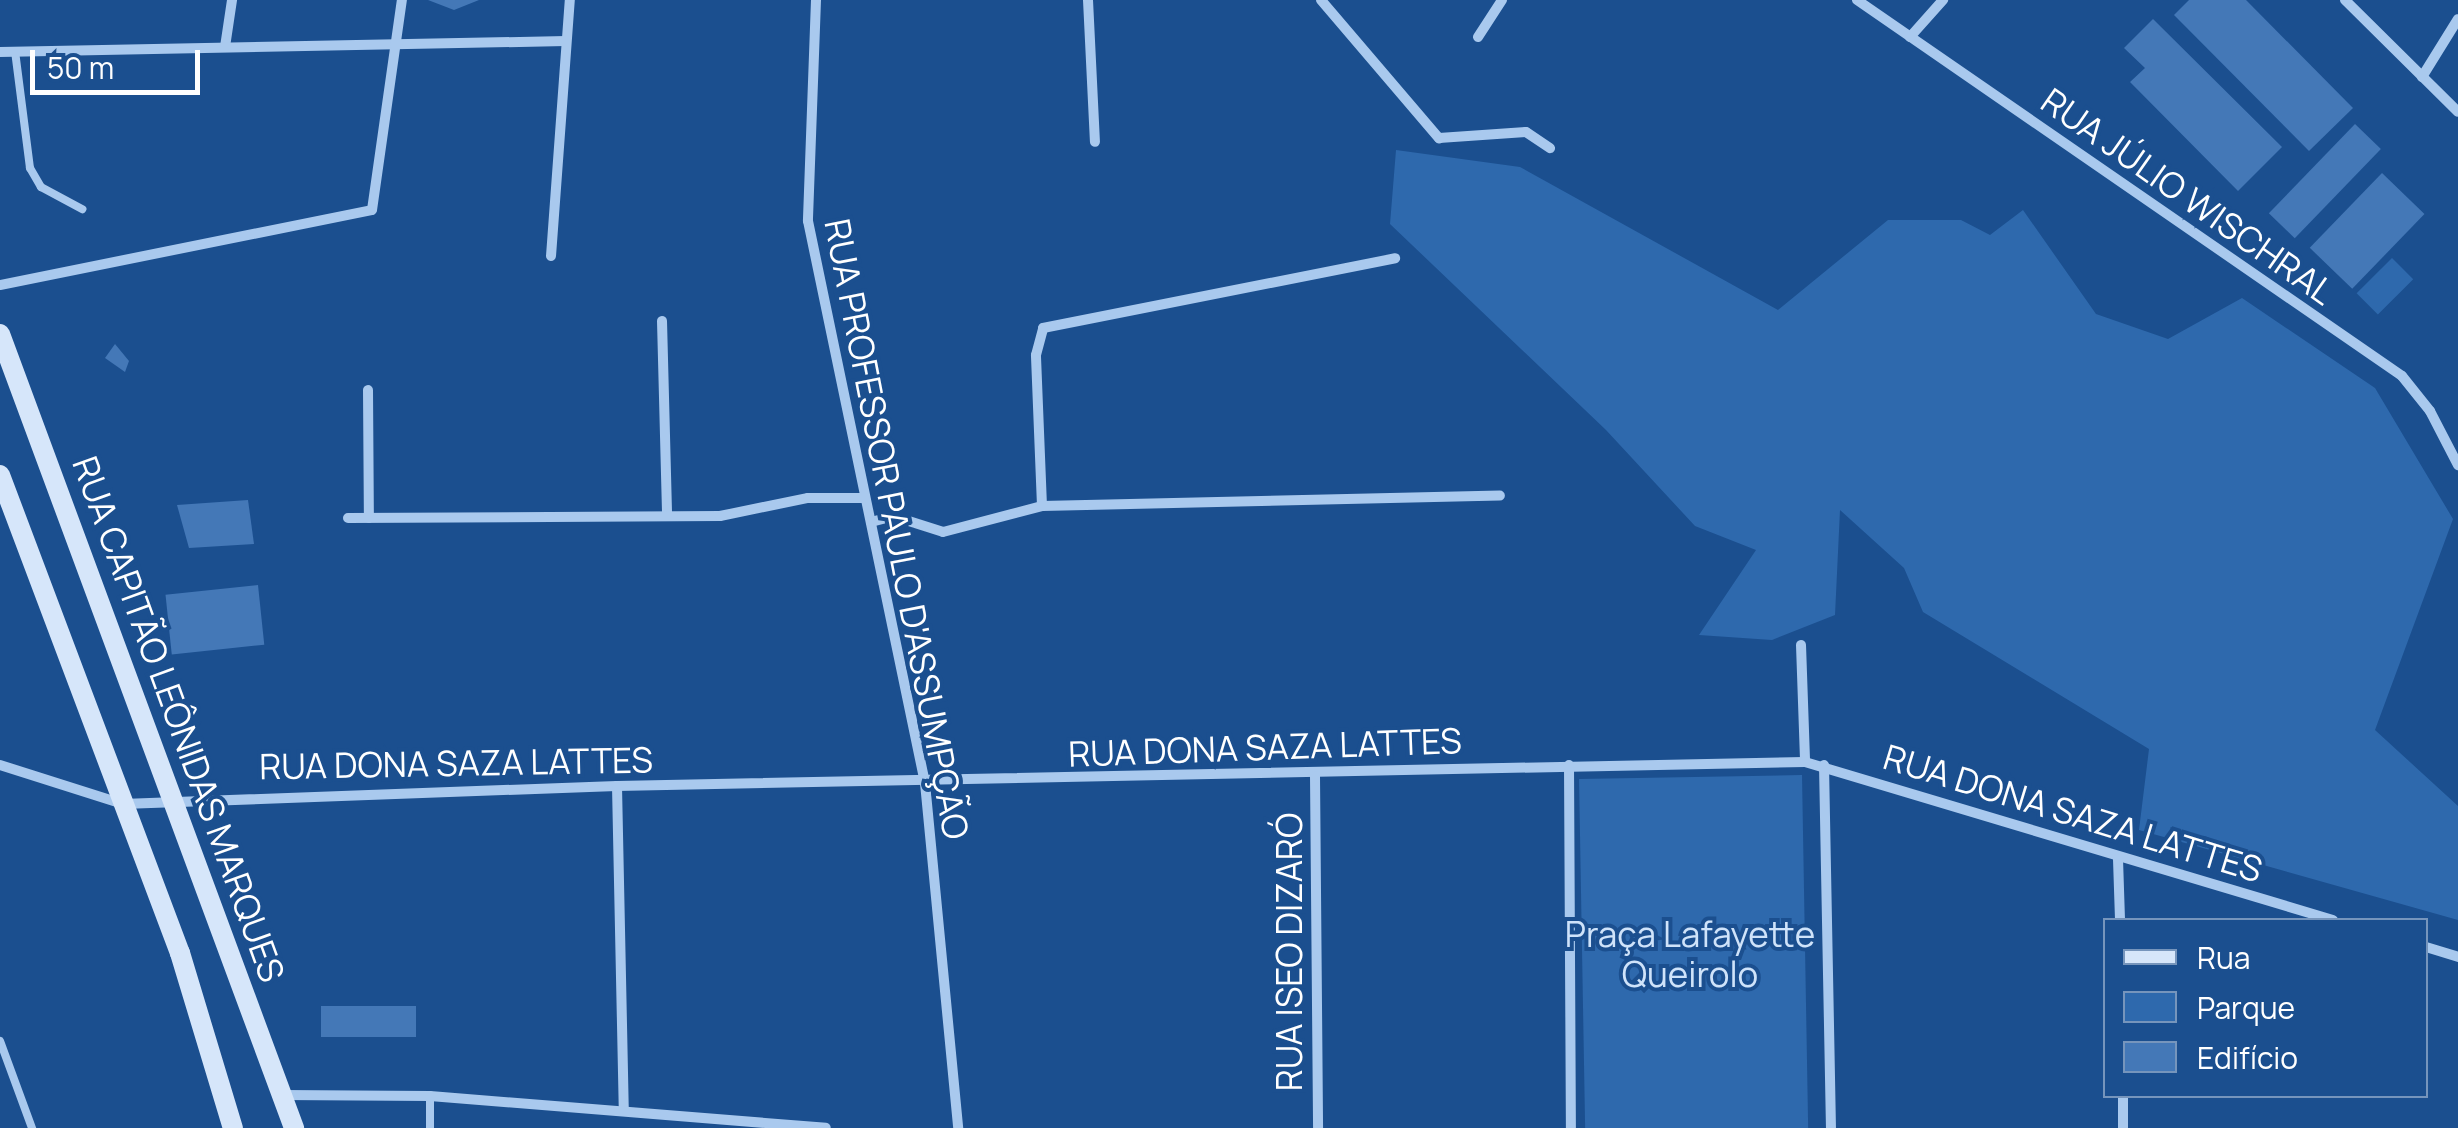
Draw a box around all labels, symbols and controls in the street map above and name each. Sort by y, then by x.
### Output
scale bar [35,30,205,92]
text: 50 m [47,47,114,88]
street label: RUA JÚLIO WISCHRAL [2034,79,2342,313]
street label: RUA PROFESSOR PAULO D'ASSUMPÇÃO [816,215,978,843]
street label: RUA CAPITÃO LEÔNIDAS MARQUES [64,451,294,987]
street label: RUA DONA SAZA LATTES [1068,719,1462,775]
street label: RUA DONA SAZA LATTES [1879,735,2267,891]
street label: RUA DONA SAZA LATTES [259,739,653,787]
street label: RUA ISEO DIZARÓ [1268,813,1310,1091]
park label: Praça Lafayette Queirolo [1565,913,1815,995]
legend [2103,918,2428,1098]
text: Rua [2197,937,2250,978]
text: Parque [2197,987,2295,1028]
text: Edifício [2197,1037,2298,1078]

